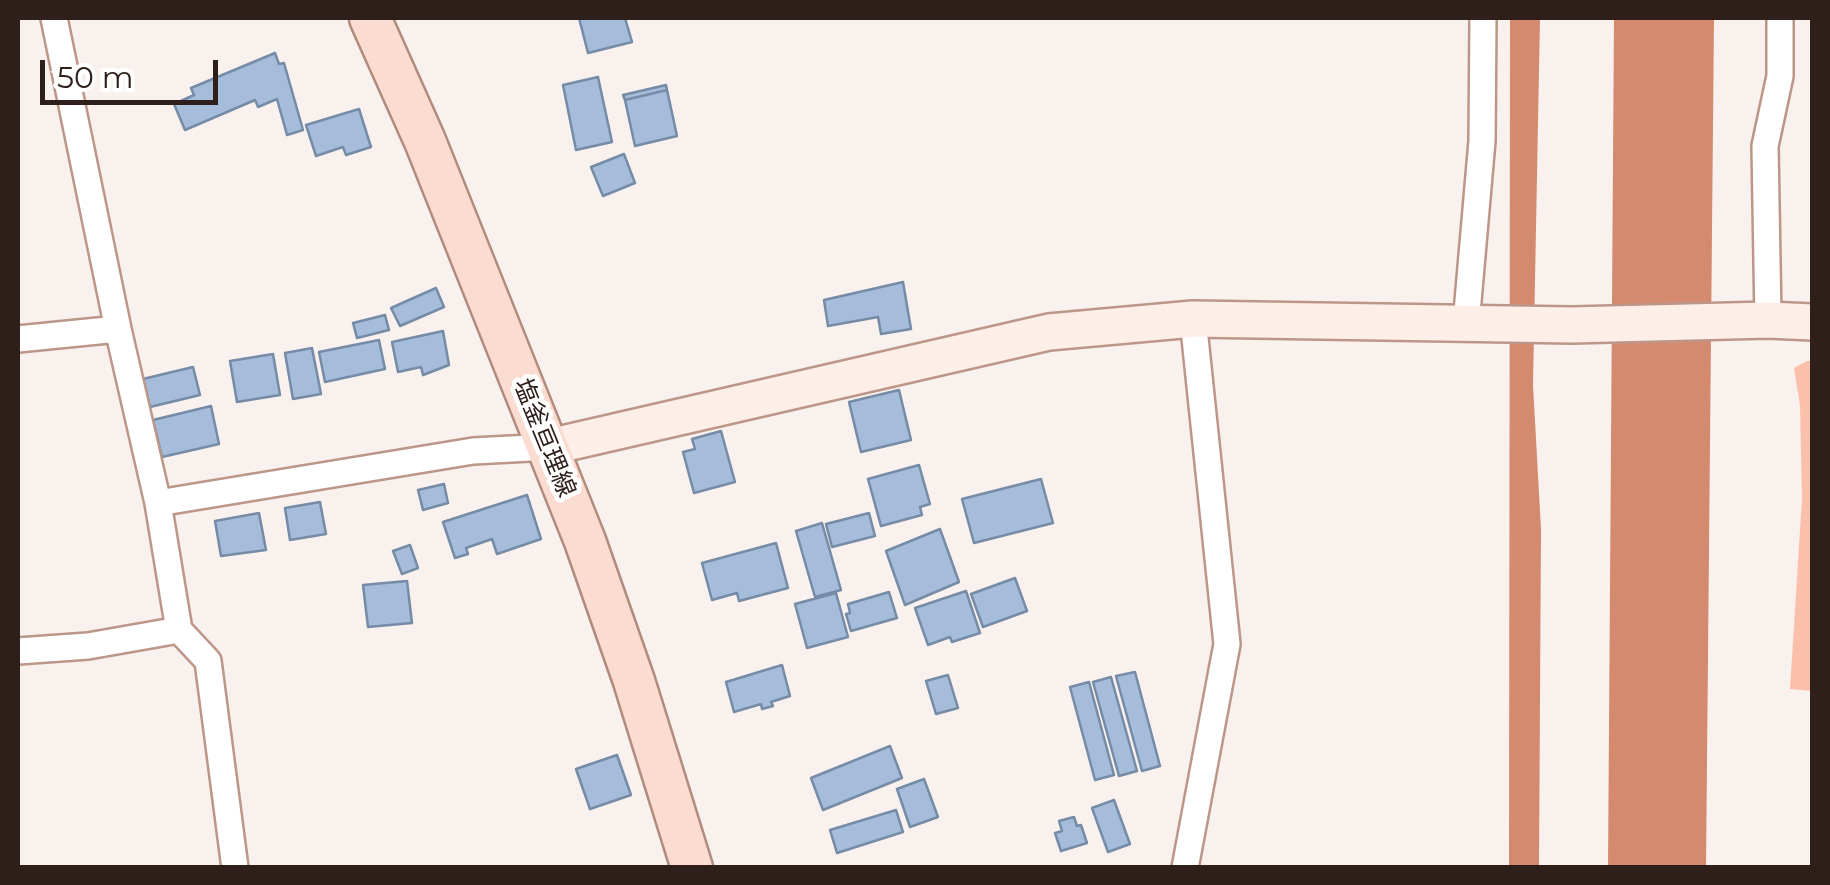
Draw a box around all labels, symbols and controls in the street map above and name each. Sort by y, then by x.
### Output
scale bar [45,40,222,102]
text: 50 m [57,59,134,96]
street label: 塩釜亘理線 [507,374,581,502]

